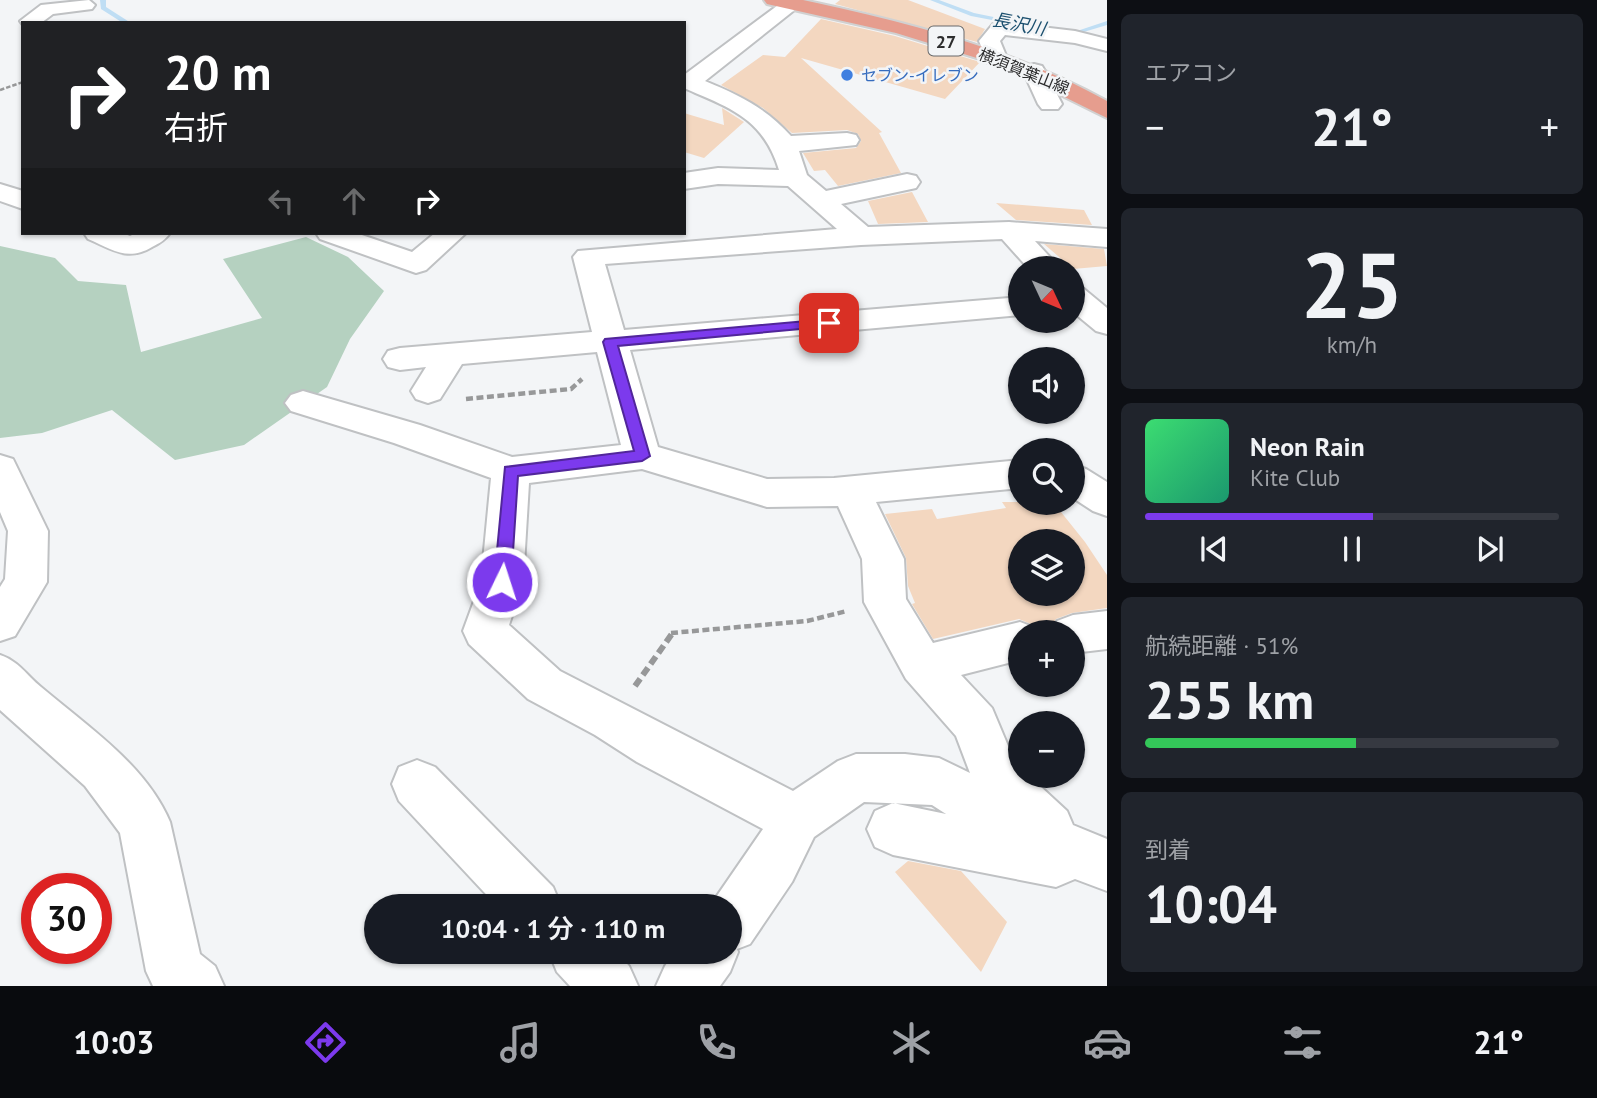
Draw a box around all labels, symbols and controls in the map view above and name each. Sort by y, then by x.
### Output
water label: 長沢川 [990,8,1050,41]
road number: 27 [928,26,964,56]
text: 20 m [164,40,271,104]
street label: 横須賀葉山線 [976,44,1072,98]
icon: right [49,49,140,140]
text: エアコン [1145,58,1237,87]
place label: セブン-イレブン [861,65,979,85]
marker: セブン-イレブン [839,67,855,83]
text: 21° [1311,93,1393,160]
text: − [1145,102,1164,151]
text: + [1540,102,1559,151]
text: 右折 [164,106,228,148]
icon: left [262,182,300,220]
icon: ahead [335,182,373,220]
icon: right [408,182,446,220]
text: 25 [1300,225,1404,343]
north arrow [1008,256,1085,332]
map controls [1008,256,1085,788]
pin [799,293,859,353]
icon: arrive [810,304,848,342]
text: km/h [1327,330,1377,359]
button: sound [1008,347,1085,424]
text: Neon Rain [1250,430,1365,463]
button: search [1008,438,1085,515]
text: Kite Club [1250,463,1340,492]
button: layers [1008,529,1085,606]
icon: previous [1195,530,1233,568]
icon: pause [1333,530,1371,568]
icon: next [1471,530,1509,568]
position arrow [465,545,539,619]
button: + [1008,620,1085,697]
text: 航続距離 · 51% [1145,631,1298,660]
text: 255 km [1145,666,1314,733]
button: − [1008,711,1085,788]
text: 到着 [1145,835,1191,864]
text: 10:04 [1145,870,1277,937]
speed limit sign: 30 [21,873,112,964]
text: 10:04 · 1 分 · 110 m [441,912,665,945]
icon: directions [301,1018,350,1067]
icon: music [496,1018,545,1067]
icon: phone [692,1018,741,1067]
icon: climate [887,1018,936,1067]
icon: car [1083,1018,1132,1067]
icon: filters [1278,1018,1327,1067]
text: 10:03 [73,1021,154,1063]
text: 21° [1473,1021,1524,1063]

